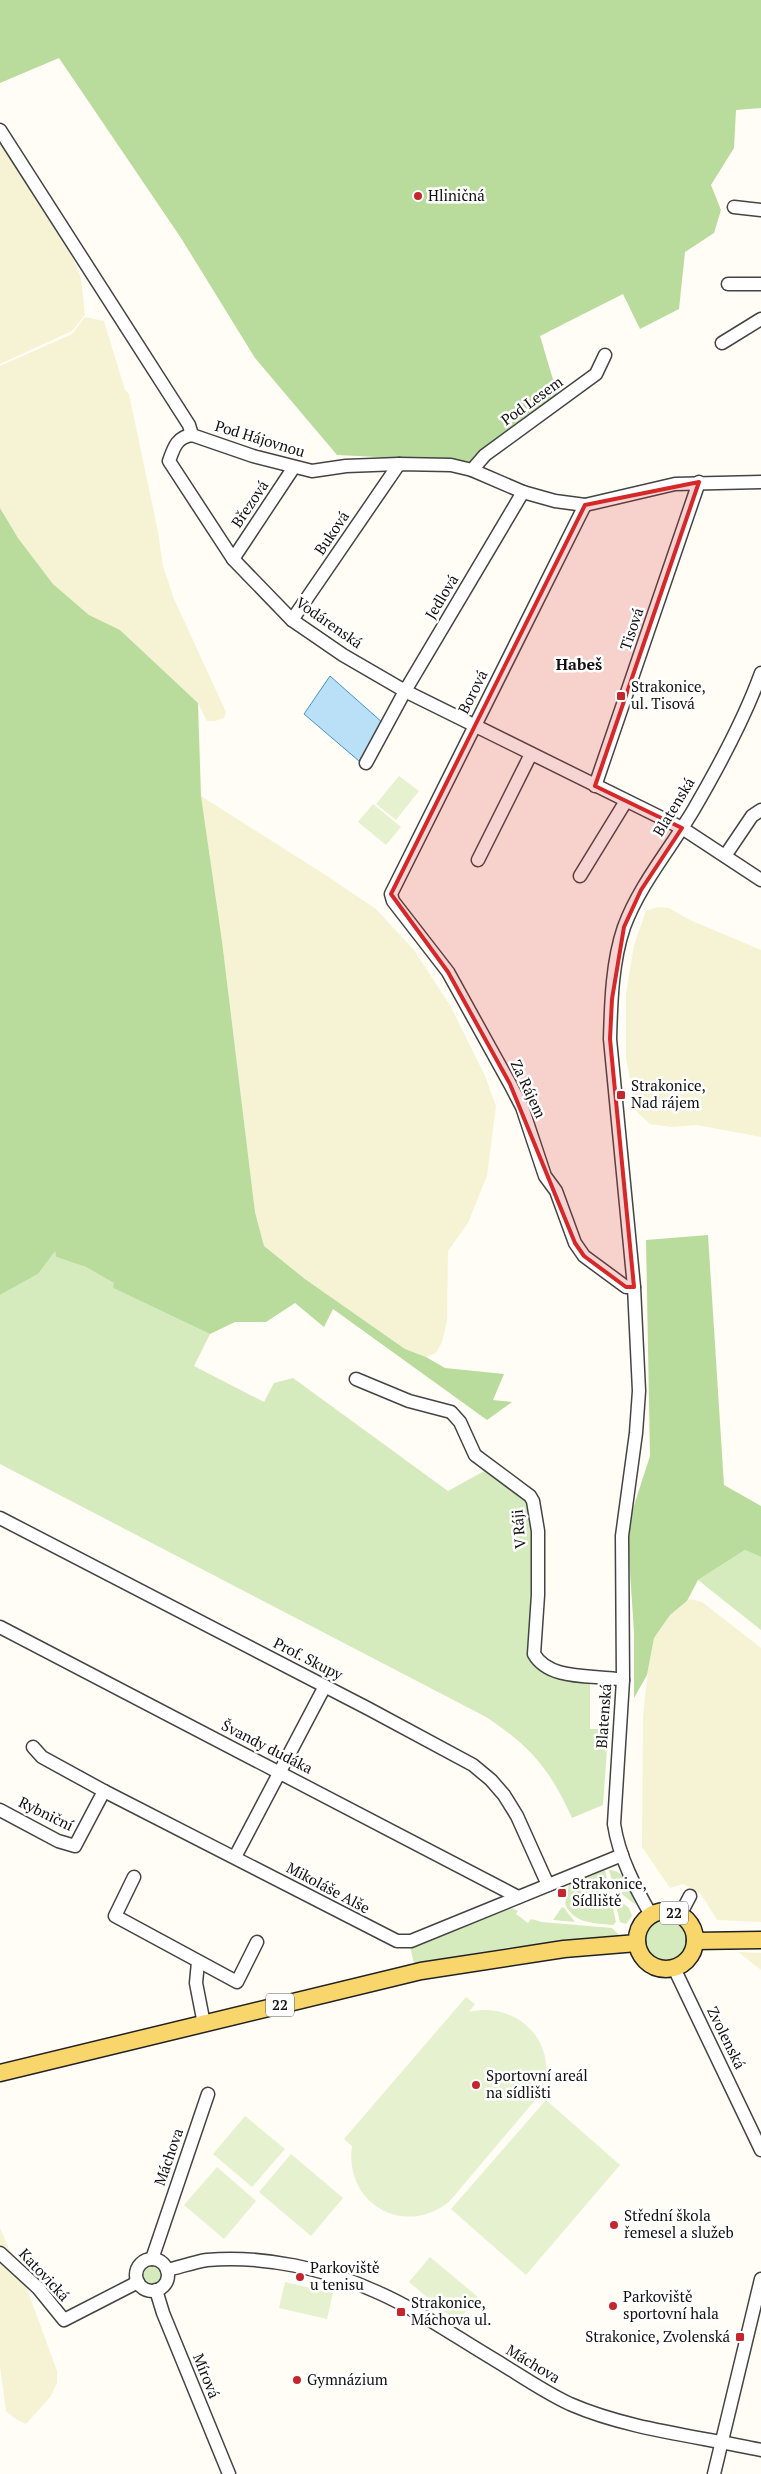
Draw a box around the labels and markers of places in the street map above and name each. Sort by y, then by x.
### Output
place label: Hliničná [428,185,485,205]
marker: Hliničná [412,190,424,202]
place label: Strakonice, ul. Tisová [631,676,706,713]
marker: Strakonice, ul. Tisová [615,690,627,702]
place label: Strakonice, Nad rájem [631,1075,706,1112]
marker: Strakonice, Nad rájem [615,1089,627,1101]
place label: Strakonice, Sídliště [572,1873,647,1910]
marker: Strakonice, Sídliště [556,1887,568,1899]
place label: Sportovní areál na sídlišti [486,2065,588,2102]
marker: Sportovní areál na sídlišti [470,2079,482,2091]
place label: Střední škola řemesel a služeb [624,2205,734,2242]
marker: Střední škola řemesel a služeb [608,2219,620,2231]
place label: Parkoviště u tenisu [310,2257,380,2294]
marker: Parkoviště u tenisu [294,2271,306,2283]
place label: Parkoviště sportovní hala [623,2286,719,2323]
place label: Strakonice, Máchova ul. [411,2292,492,2329]
marker: Parkoviště sportovní hala [607,2300,619,2312]
marker: Strakonice, Máchova ul. [395,2306,407,2318]
place label: Strakonice, Zvolenská [585,2326,730,2346]
marker: Strakonice, Zvolenská [734,2331,746,2343]
place label: Gymnázium [307,2369,388,2389]
marker: Gymnázium [291,2374,303,2386]

